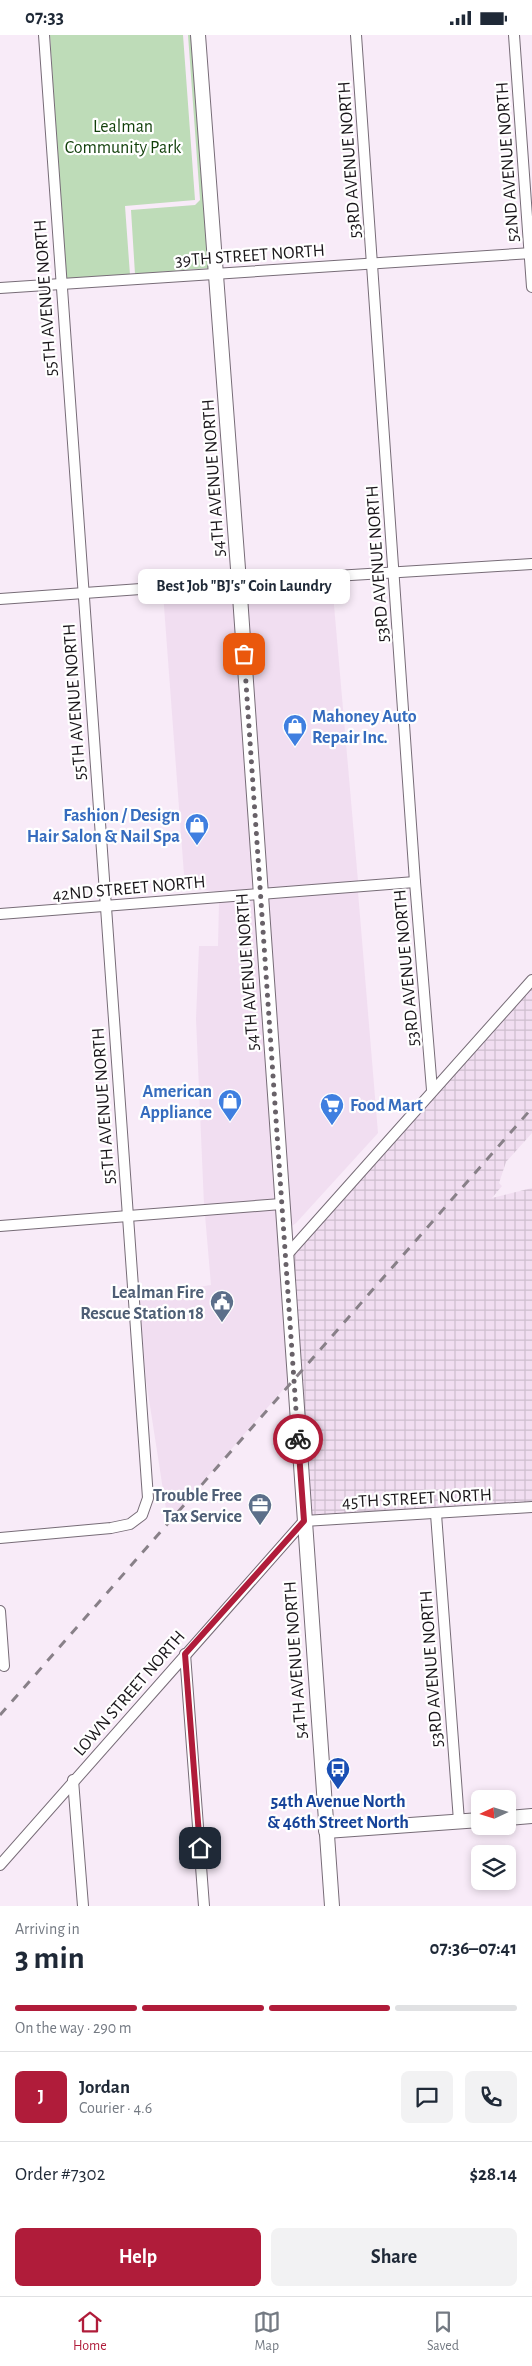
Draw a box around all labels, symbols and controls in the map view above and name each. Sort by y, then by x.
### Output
text: 07:33 [25,8,64,27]
street label: 53RD AVENUE NORTH [336,81,364,239]
street label: 52ND AVENUE NORTH [493,81,523,243]
park label: Lealman Community Park [65,118,182,157]
street label: 55TH AVENUE NORTH [32,219,60,377]
street label: 39TH STREET NORTH [175,242,326,270]
street label: 54TH AVENUE NORTH [200,398,228,557]
street label: 53RD AVENUE NORTH [364,485,392,643]
callout: Best Job "BJ's" Coin Laundry [138,569,350,604]
text: Best Job "BJ's" Coin Laundry [156,578,332,594]
street label: 55TH AVENUE NORTH [61,623,89,781]
pin [223,633,265,675]
icon: bag [230,640,258,668]
place label: Mahoney Auto Repair Inc. [312,708,417,747]
shop icon: Mahoney Auto Repair Inc. [282,713,308,747]
place label: Fashion / Design Hair Salon & Nail Spa [27,807,180,846]
shop icon: Fashion / Design Hair Salon & Nail Spa [184,812,210,846]
street label: 42ND STREET NORTH [52,873,206,905]
street label: 53RD AVENUE NORTH [391,889,423,1047]
street label: 54TH AVENUE NORTH [234,892,262,1051]
street label: 55TH AVENUE NORTH [90,1027,118,1185]
place label: American Appliance [140,1083,212,1122]
shop icon: American Appliance [217,1088,243,1122]
supermarket icon: Food Mart [319,1092,345,1126]
place label: Food Mart [350,1097,423,1115]
place label: Lealman Fire Rescue Station 18 [80,1284,204,1323]
public building icon: Lealman Fire Rescue Station 18 [209,1289,235,1323]
courier [273,1414,323,1464]
icon: bike [284,1425,312,1453]
street label: 45TH STREET NORTH [342,1486,493,1512]
place label: Trouble Free Tax Service [153,1487,242,1526]
office icon: Trouble Free Tax Service [247,1492,273,1526]
street label: 54TH AVENUE NORTH [282,1580,310,1739]
street label: 53RD AVENUE NORTH [418,1590,446,1748]
street label: LOWN STREET NORTH [71,1628,189,1760]
bus stop icon: 54th Avenue North & 46th Street North [325,1756,351,1790]
north arrow [471,1790,516,1835]
map controls [471,1790,516,1890]
place label: 54th Avenue North & 46th Street North [267,1793,409,1832]
pin [179,1827,221,1869]
icon: home [186,1834,214,1862]
button: layers [471,1845,516,1890]
text: Arriving in [15,1921,80,1937]
text: 07:36–07:41 [430,1939,517,1958]
text: 3 min [15,1942,85,1974]
text: On the way · 290 m [15,2020,132,2036]
button: chat [401,2071,453,2123]
button: phone [465,2071,517,2123]
text: Jordan [79,2078,130,2097]
text: J [38,2087,44,2106]
text: Courier · 4.6 [79,2100,152,2116]
text: Order #7302 [15,2165,105,2184]
text: $28.14 [469,2165,517,2184]
button: Help [15,2228,261,2286]
button: Share [271,2228,517,2286]
tab: Home [73,2308,107,2355]
tab: Map [253,2308,281,2355]
tab: Saved [427,2308,459,2355]

